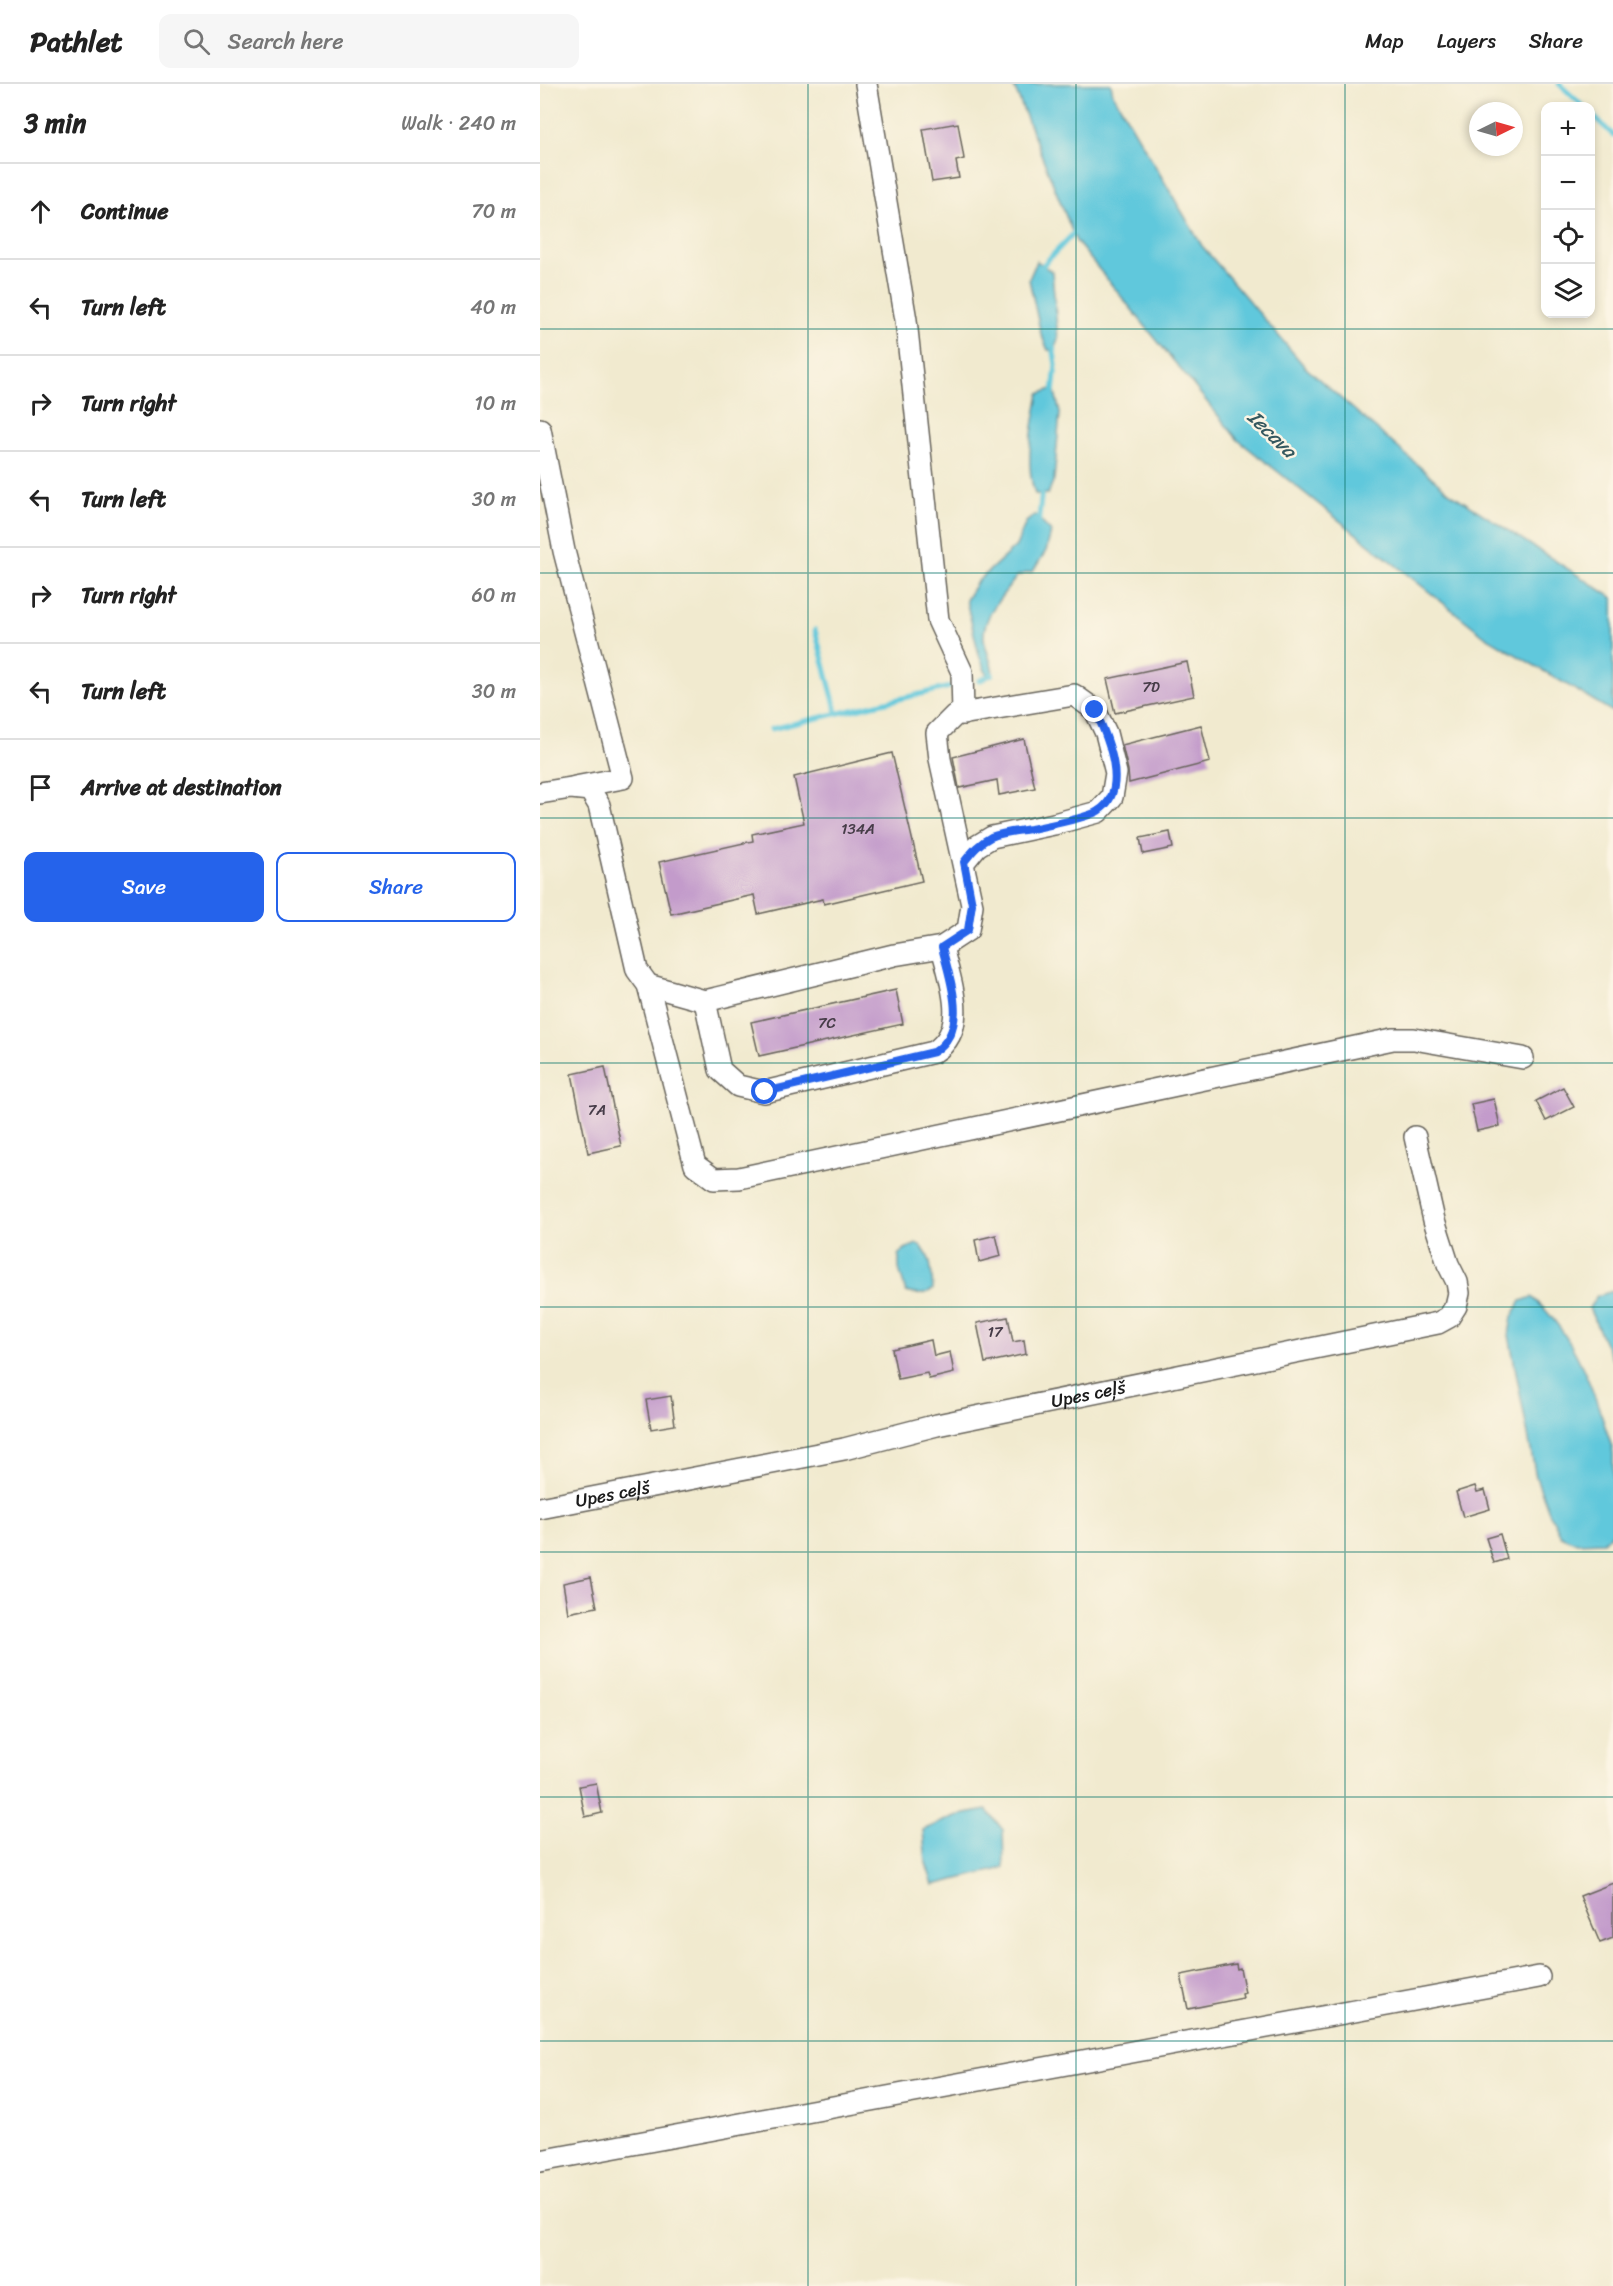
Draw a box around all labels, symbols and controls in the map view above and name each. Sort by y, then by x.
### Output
search box [159,14,579,68]
text: Pathlet [30,17,123,66]
text: Search here [228,22,343,61]
text: Map [1365,22,1404,60]
text: Layers [1437,22,1496,60]
text: Share [1529,22,1583,60]
icon: search [180,25,213,58]
text: 3 min [24,100,86,146]
north arrow [1469,102,1523,156]
map controls [1541,102,1595,318]
button: + [1541,102,1595,156]
text: Walk · 240 m [401,106,516,141]
button: − [1541,156,1595,210]
text: Continue [81,192,169,231]
text: 70 m [471,194,516,229]
icon: ahead [24,195,57,228]
button: locate [1541,210,1595,264]
button: layers [1541,264,1595,318]
text: Turn left [81,288,166,327]
text: 40 m [470,290,516,325]
icon: left [24,291,57,324]
text: Turn right [81,384,176,423]
text: 10 m [474,386,516,421]
icon: right [24,387,57,420]
water label: Iecava [1238,401,1306,468]
text: Turn left [81,480,166,519]
text: 30 m [472,482,516,517]
icon: left [24,483,57,516]
text: Turn right [81,576,176,615]
text: 60 m [471,578,516,613]
icon: right [24,579,57,612]
text: Turn left [81,672,166,711]
text: 30 m [472,674,516,709]
house number: 7D [1142,674,1160,700]
icon: left [24,675,57,708]
route end [1081,696,1107,722]
text: Arrive at destination [81,768,282,807]
icon: arrive [24,771,57,804]
house number: 134A [841,816,875,842]
button: Save [24,852,264,922]
button: Share [276,852,516,922]
house number: 7C [818,1010,837,1036]
route start [751,1078,777,1104]
house number: 7A [588,1097,606,1123]
house number: 17 [987,1319,1004,1345]
street label: Upes ceļš [1048,1371,1130,1417]
street label: Upes ceļš [573,1471,654,1517]

